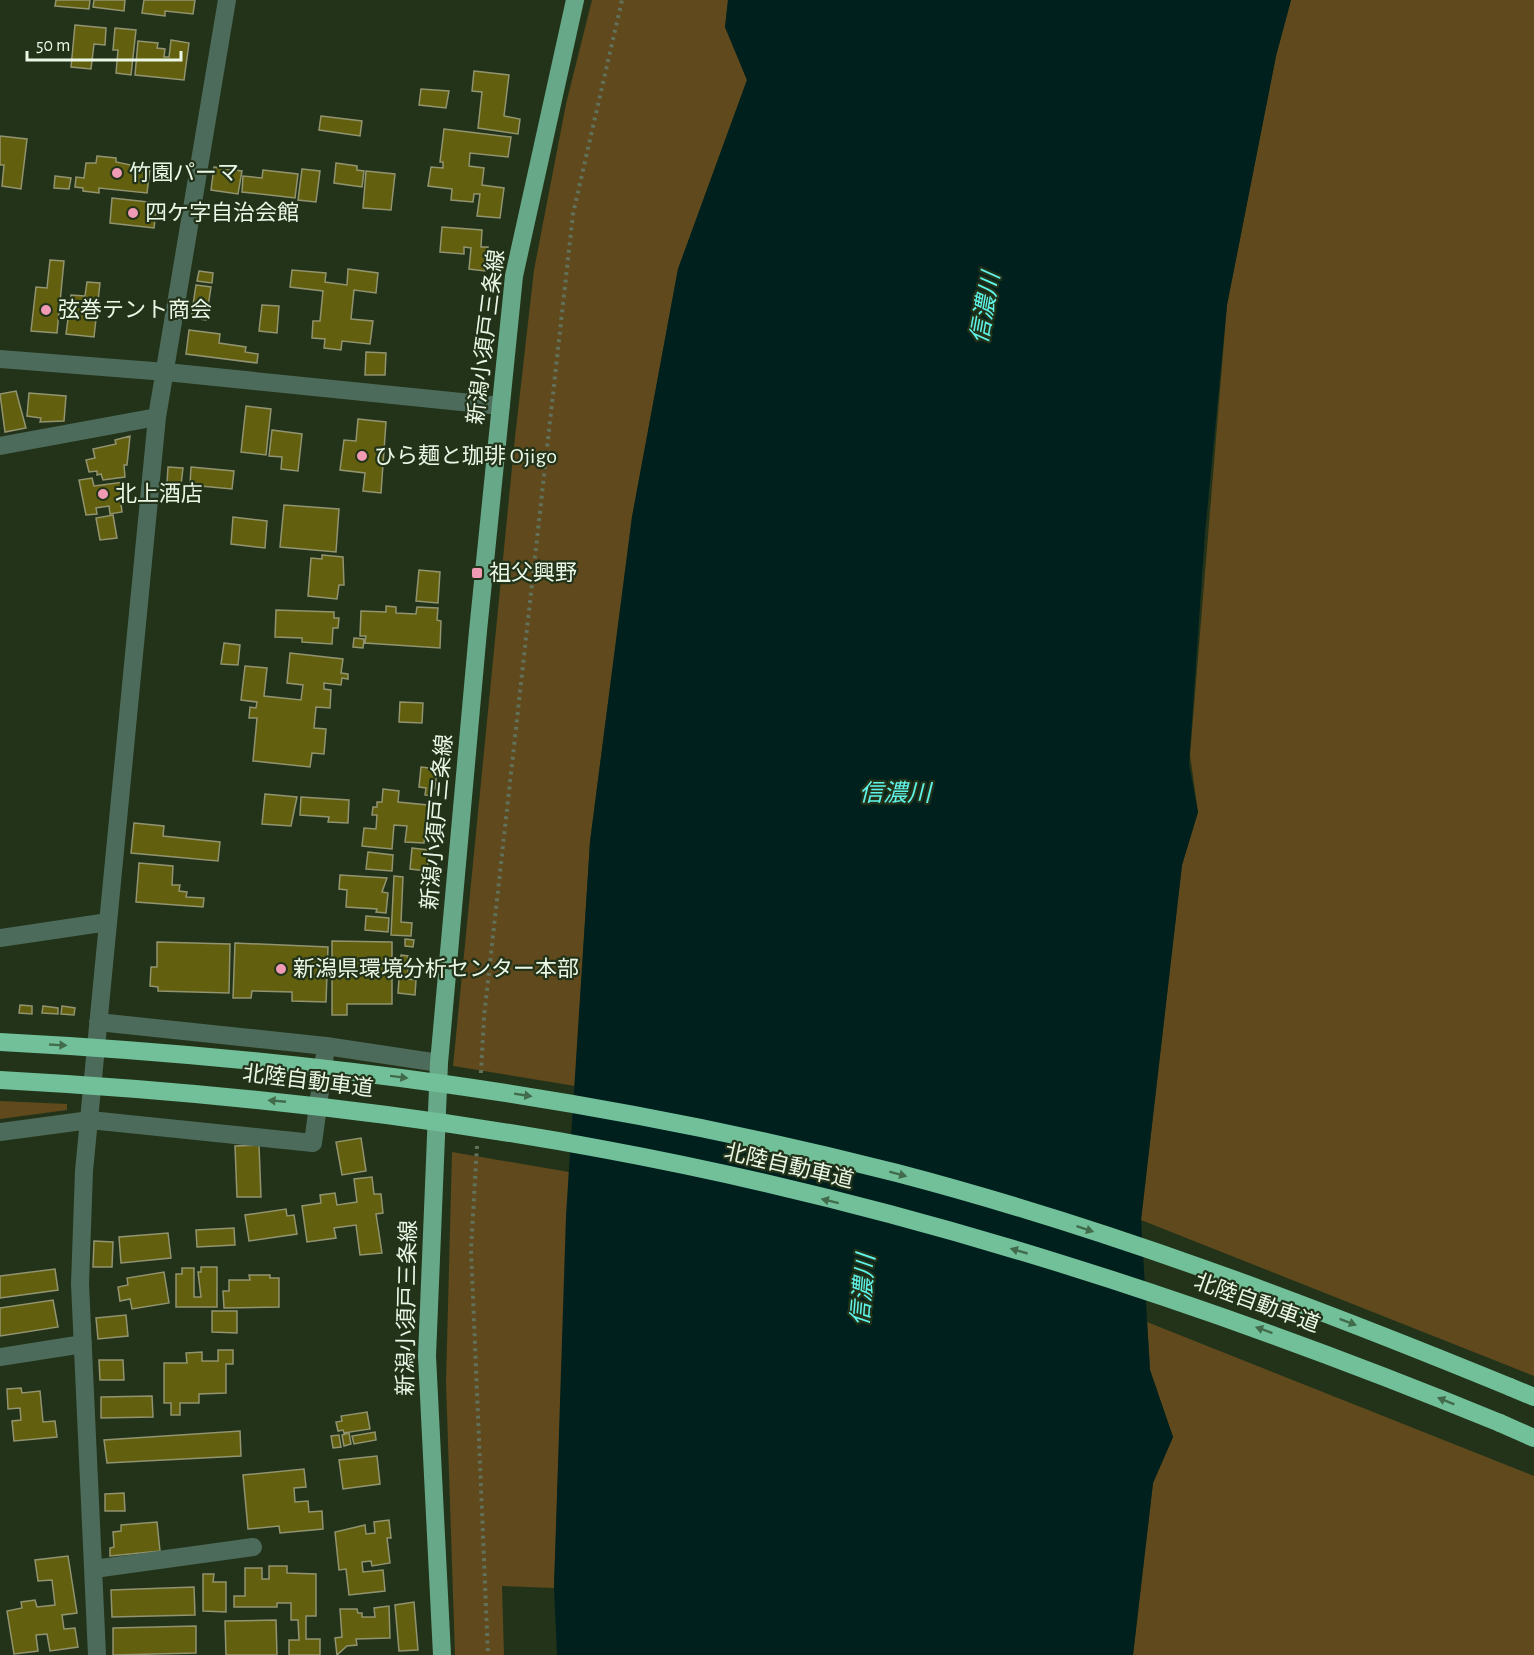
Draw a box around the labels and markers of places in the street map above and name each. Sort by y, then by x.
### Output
place label: 竹園パーマ [129,161,239,184]
marker: 竹園パーマ [110,166,124,180]
place label: 四ケ字自治会館 [145,201,299,224]
marker: 四ケ字自治会館 [126,206,140,220]
place label: 弦巻テント商会 [58,298,212,321]
marker: 弦巻テント商会 [39,303,53,317]
place label: ひら麺と珈琲 Ojigo [374,444,557,467]
marker: ひら麺と珈琲 Ojigo [355,449,369,463]
place label: 北上酒店 [115,482,203,505]
marker: 北上酒店 [96,487,110,501]
place label: 祖父興野 [489,561,577,584]
marker: 祖父興野 [470,566,484,580]
place label: 新潟県環境分析センター本部 [293,957,579,980]
marker: 新潟県環境分析センター本部 [274,962,288,976]

